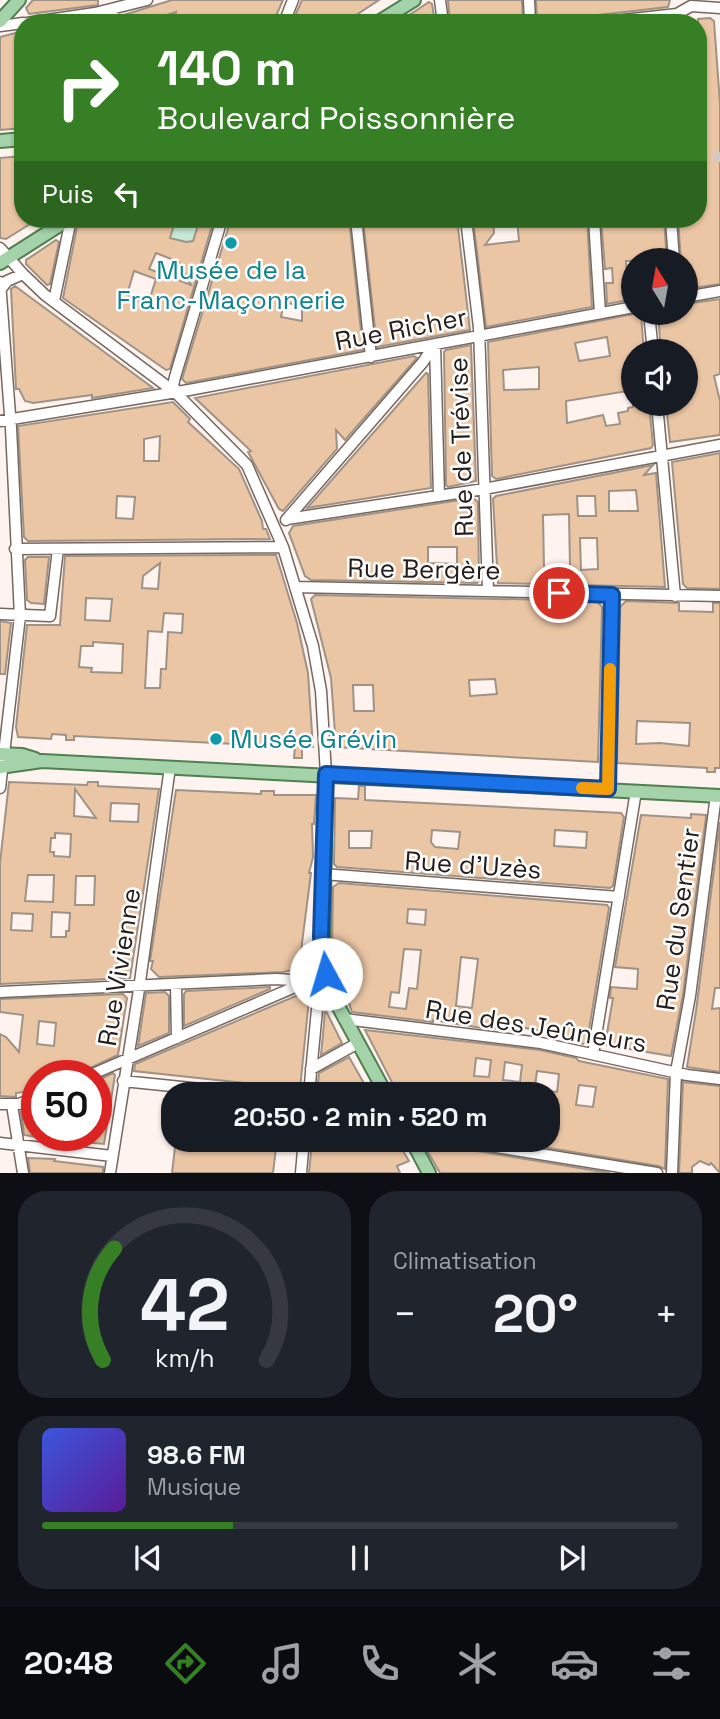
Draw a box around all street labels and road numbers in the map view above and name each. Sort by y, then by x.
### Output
street label: Rue Richer [332,300,470,358]
street label: Rue de Trévise [441,357,481,537]
street label: Rue Bergère [347,551,501,587]
street label: Rue du Sentier [648,825,708,1013]
street label: Rue d'Uzès [403,843,543,887]
street label: Rue Vivienne [90,886,148,1048]
street label: Rue des Jeûneurs [423,992,649,1060]

